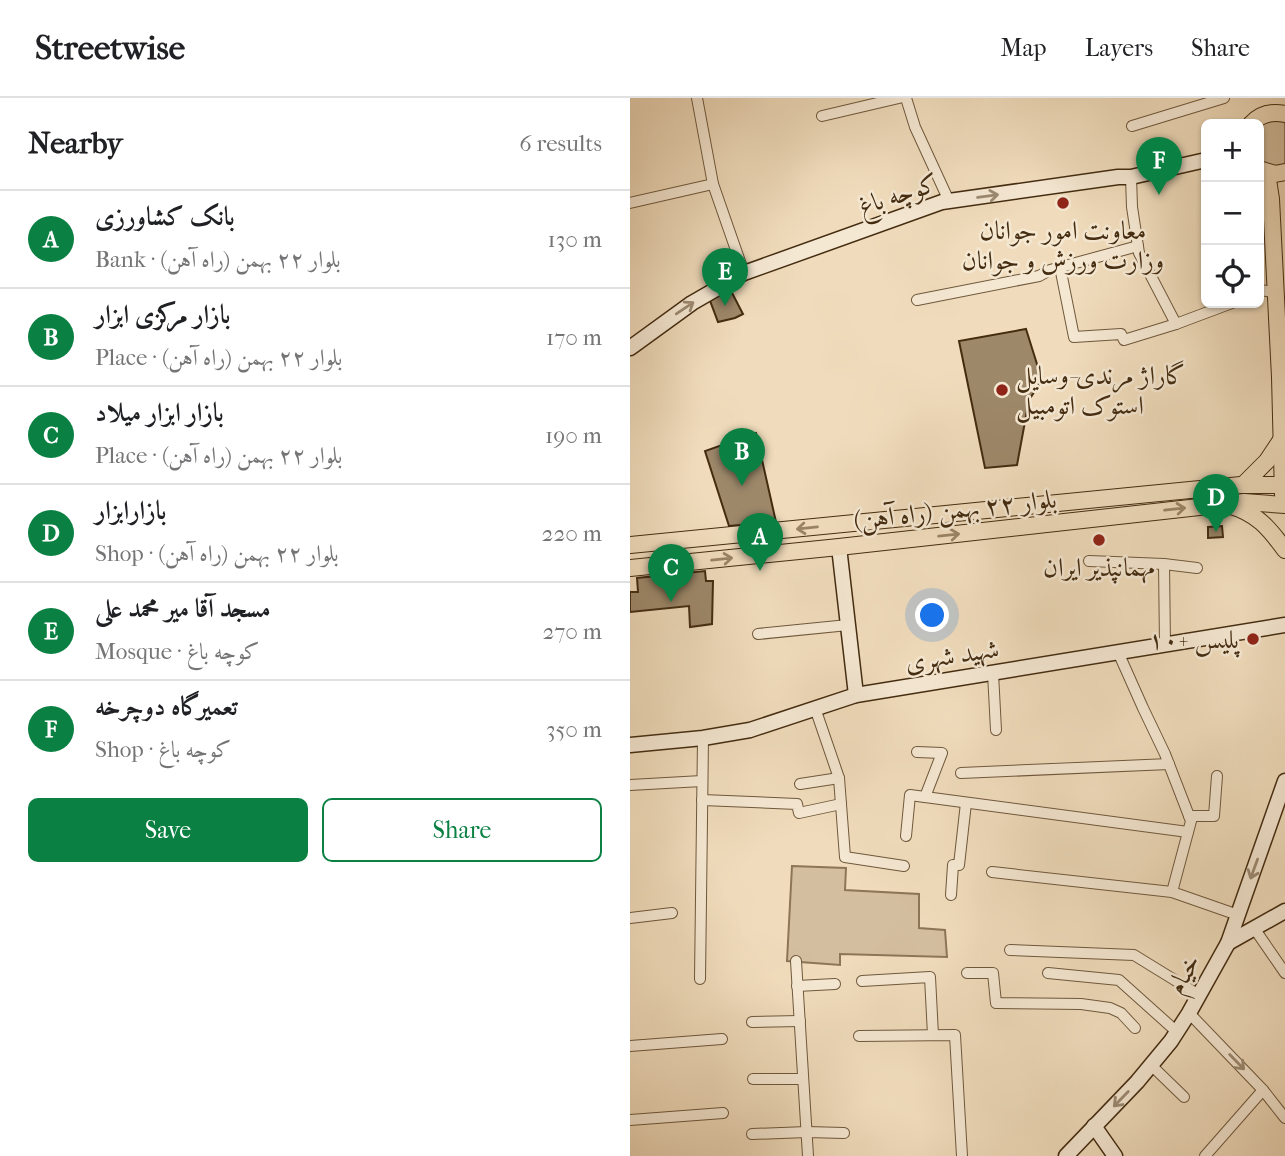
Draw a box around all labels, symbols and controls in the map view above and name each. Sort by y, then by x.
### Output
text: Streetwise [35,29,185,68]
text: Map [1001,34,1047,62]
text: Layers [1085,34,1153,62]
text: Share [1191,34,1250,62]
map controls [1201,119,1264,308]
button: + [1201,119,1264,182]
text: Nearby [28,126,123,161]
text: 6 results [519,130,602,157]
pin: F [1136,137,1182,195]
street label: کوچه باغ [854,167,944,228]
button: − [1201,182,1264,245]
one-way arrow [976,189,999,202]
marker: معاونت امور جوانان وزارت ورزش و جوانان [1055,195,1071,211]
text: بانک کشاورزی [95,201,235,232]
place label: معاونت امور جوانان وزارت ورزش و جوانان [962,215,1164,277]
text: A [44,226,58,253]
text: 130 m [548,226,602,253]
button: locate [1201,245,1264,308]
text: Bank · بلوار ۲۲ بهمن (راه آهن) [95,246,341,273]
pin: E [702,248,748,306]
text: بازار مرکزی ابزار [95,299,231,330]
one-way arrow [675,301,694,315]
text: B [44,324,58,351]
text: 170 m [546,324,602,351]
text: Place · بلوار ۲۲ بهمن (راه آهن) [95,344,342,371]
place label: گاراژ مرندی-وسایل استوک اتومبیل [1016,360,1186,423]
marker: گاراژ مرندی-وسایل استوک اتومبیل [994,382,1010,398]
text: بازار ابزار میلاد [95,397,224,428]
text: C [43,422,59,449]
text: 190 m [545,422,602,449]
pin: B [719,428,765,486]
text: Place · بلوار ۲۲ بهمن (راه آهن) [95,442,342,469]
pin: D [1193,474,1239,532]
street label: بلوار ۲۲ بهمن (راه آهن) [852,483,1058,538]
text: بازارابزار [95,495,166,526]
one-way arrow [1163,503,1185,516]
pin: A [737,513,783,571]
text: D [42,520,60,547]
text: 220 m [542,520,602,547]
one-way arrow [796,521,819,534]
one-way arrow [937,528,959,541]
marker: مهمانپذیر ایران [1091,532,1107,548]
text: Shop · بلوار ۲۲ بهمن (راه آهن) [95,540,339,567]
pin: C [648,544,694,602]
one-way arrow [710,552,733,565]
place label: مهمانپذیر ایران [1043,552,1155,584]
text: مسجد آقا میر محمد علی [95,593,271,624]
your location [915,598,949,632]
text: E [44,618,58,645]
text: 270 m [542,618,602,645]
place label: پلیس +۱۰ [1148,624,1240,658]
marker: پلیس +۱۰ [1245,631,1261,647]
street label: شهید شهری [903,633,1001,679]
text: Mosque · کوچه باغ [95,638,259,665]
text: تعمیرگاه دوچرخه [95,691,238,722]
text: F [45,716,57,743]
text: 350 m [546,716,602,743]
text: Shop · کوچه باغ [95,736,231,763]
button: Save [28,798,308,862]
button: Share [322,798,602,862]
one-way arrow [1247,857,1259,879]
street label: خیام [1160,949,1213,1003]
one-way arrow [1228,1053,1245,1070]
one-way arrow [1112,1090,1129,1107]

